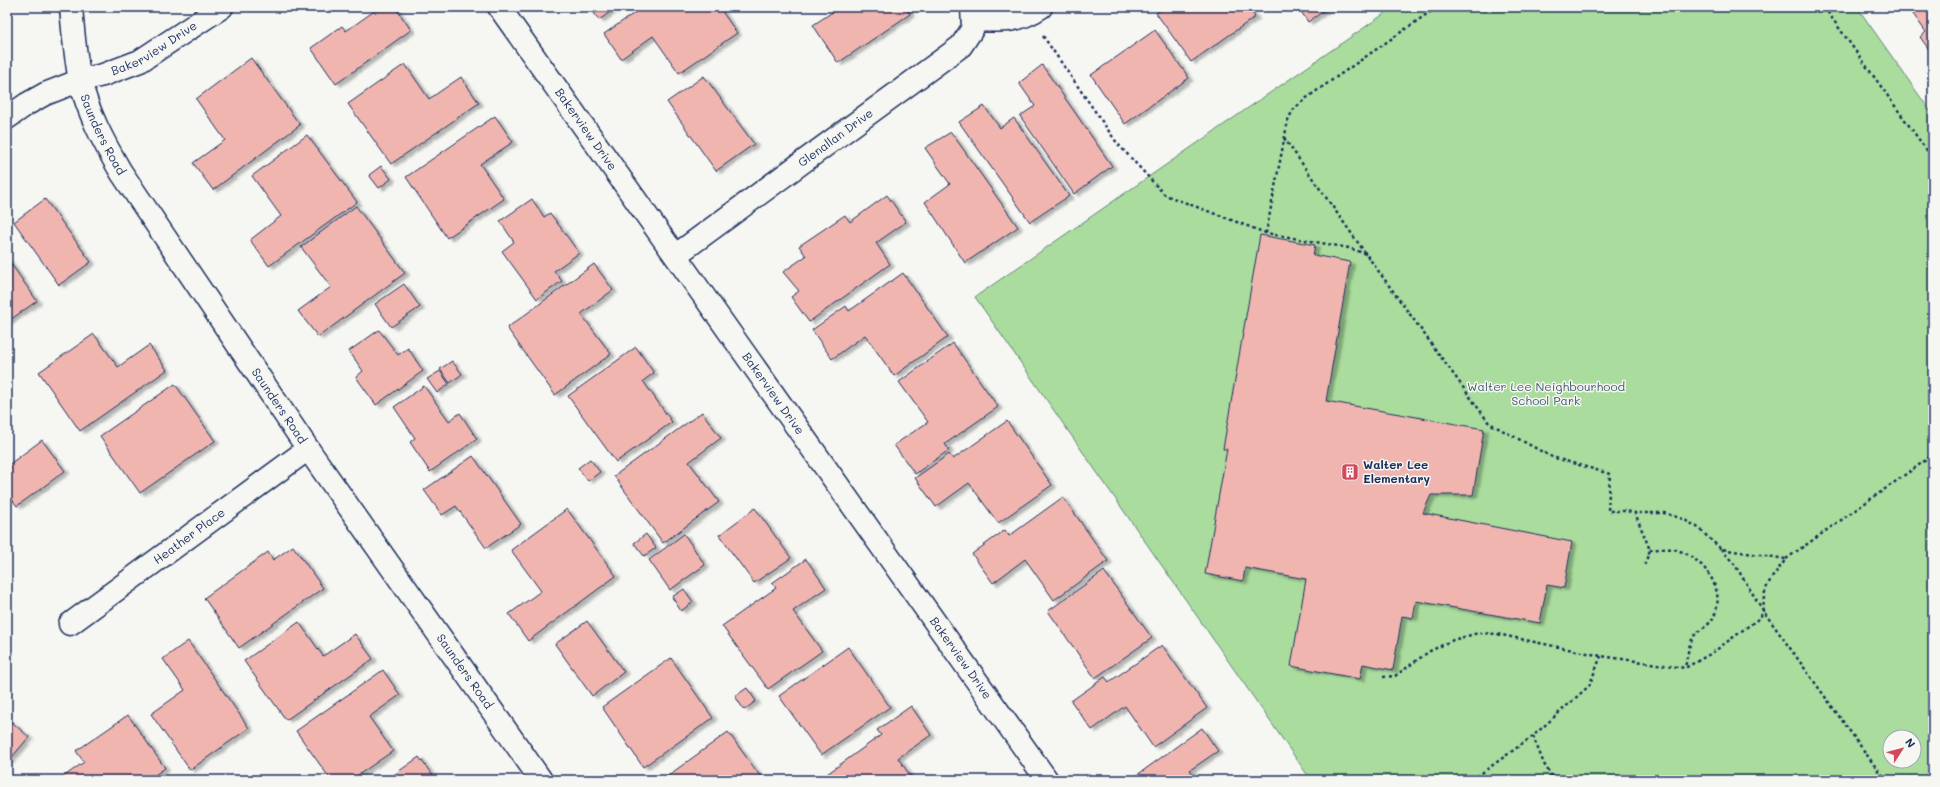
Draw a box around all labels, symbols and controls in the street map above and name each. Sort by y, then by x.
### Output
street label: Bakerview Drive [108,17,200,78]
street label: Bakerview Drive [552,85,621,173]
street label: Saunders Road [77,92,130,178]
street label: Glenallan Drive [794,104,876,170]
street label: Bakerview Drive [739,349,809,437]
street label: Saunders Road [249,364,311,447]
park label: Walter Lee Neighbourhood School Park [1467,378,1626,408]
place label: Walter Lee Elementary [1363,456,1431,486]
building icon: Walter Lee Elementary [1340,462,1360,482]
street label: Heather Place [150,504,228,567]
street label: Bakerview Drive [927,613,996,702]
street label: Saunders Road [434,630,498,712]
north arrow [1882,729,1922,769]
text: N [1902,735,1919,751]

